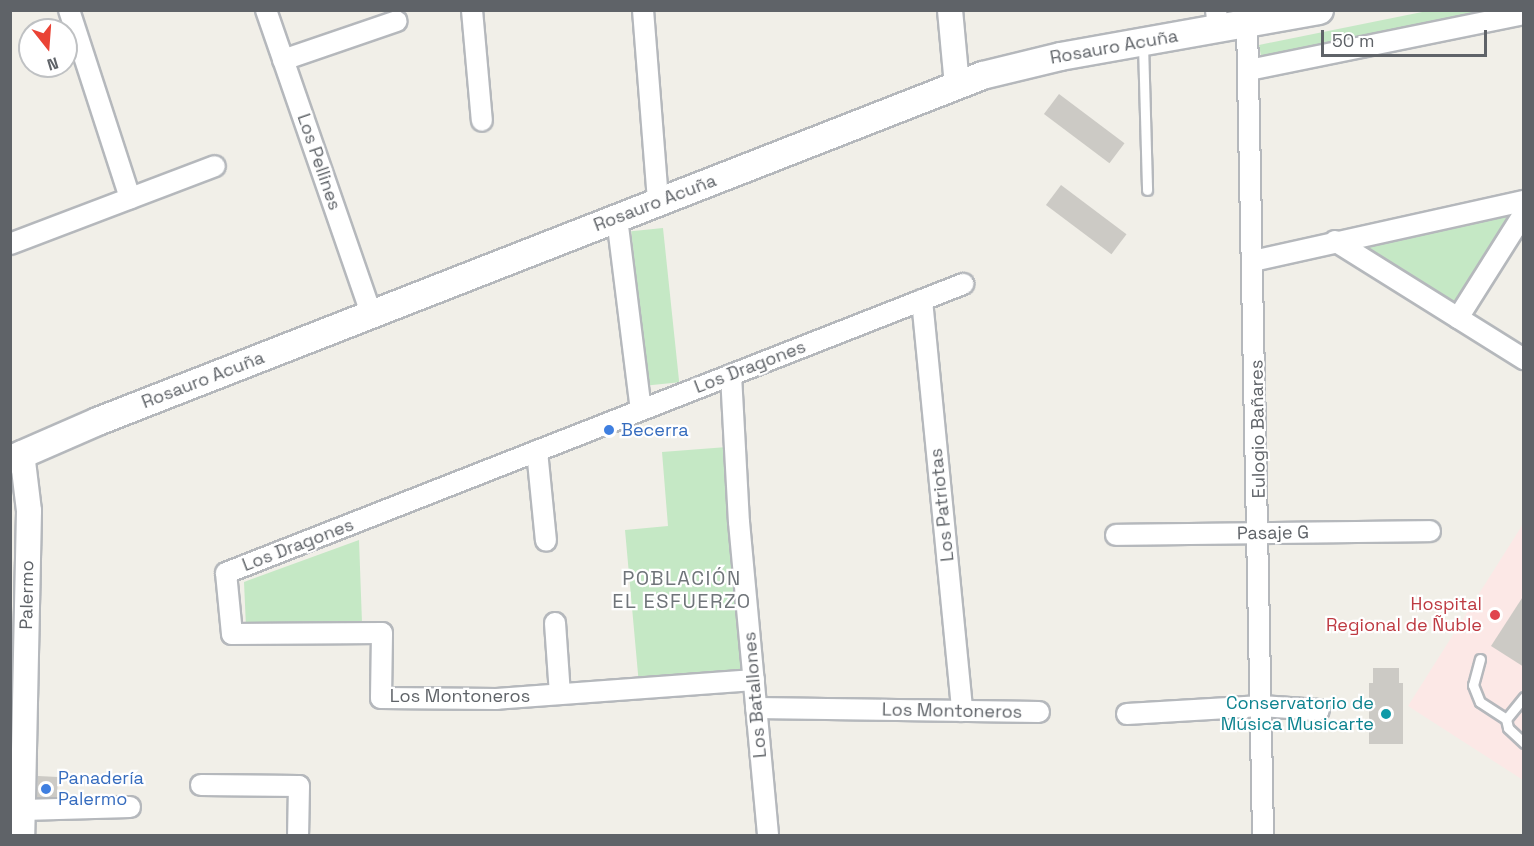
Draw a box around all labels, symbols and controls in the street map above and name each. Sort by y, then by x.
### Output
north arrow [18,18,78,78]
scale bar [1324,18,1490,56]
street label: Rosauro Acuña [1048,25,1180,69]
text: 50 m [1332,29,1374,52]
text: N [45,52,61,75]
street label: Los Pellines [292,111,346,213]
street label: Rosauro Acuña [591,170,719,236]
street label: Los Dragones [691,336,809,398]
street label: Rosauro Acuña [139,347,267,413]
street label: Eulogio Bañares [1246,360,1270,498]
place label: Becerra [621,419,689,441]
marker: Becerra [602,423,616,437]
street label: Los Patriotas [925,447,959,563]
street label: Los Dragones [239,514,357,576]
street label: Pasaje G [1237,522,1309,544]
street label: Palermo [16,560,38,630]
district label: POBLACIÓN EL ESFUERZO [612,566,752,613]
place label: Hospital Regional de Ñuble [1326,594,1482,636]
marker: Hospital Regional de Ñuble [1486,606,1504,624]
street label: Los Batallones [739,631,771,759]
street label: Los Montoneros [390,685,530,707]
place label: Conservatorio de Música Musicarte [1221,693,1374,736]
street label: Los Montoneros [882,699,1022,723]
marker: Conservatorio de Música Musicarte [1379,707,1393,721]
place label: Panadería Palermo [58,768,144,810]
marker: Panadería Palermo [39,782,53,796]

